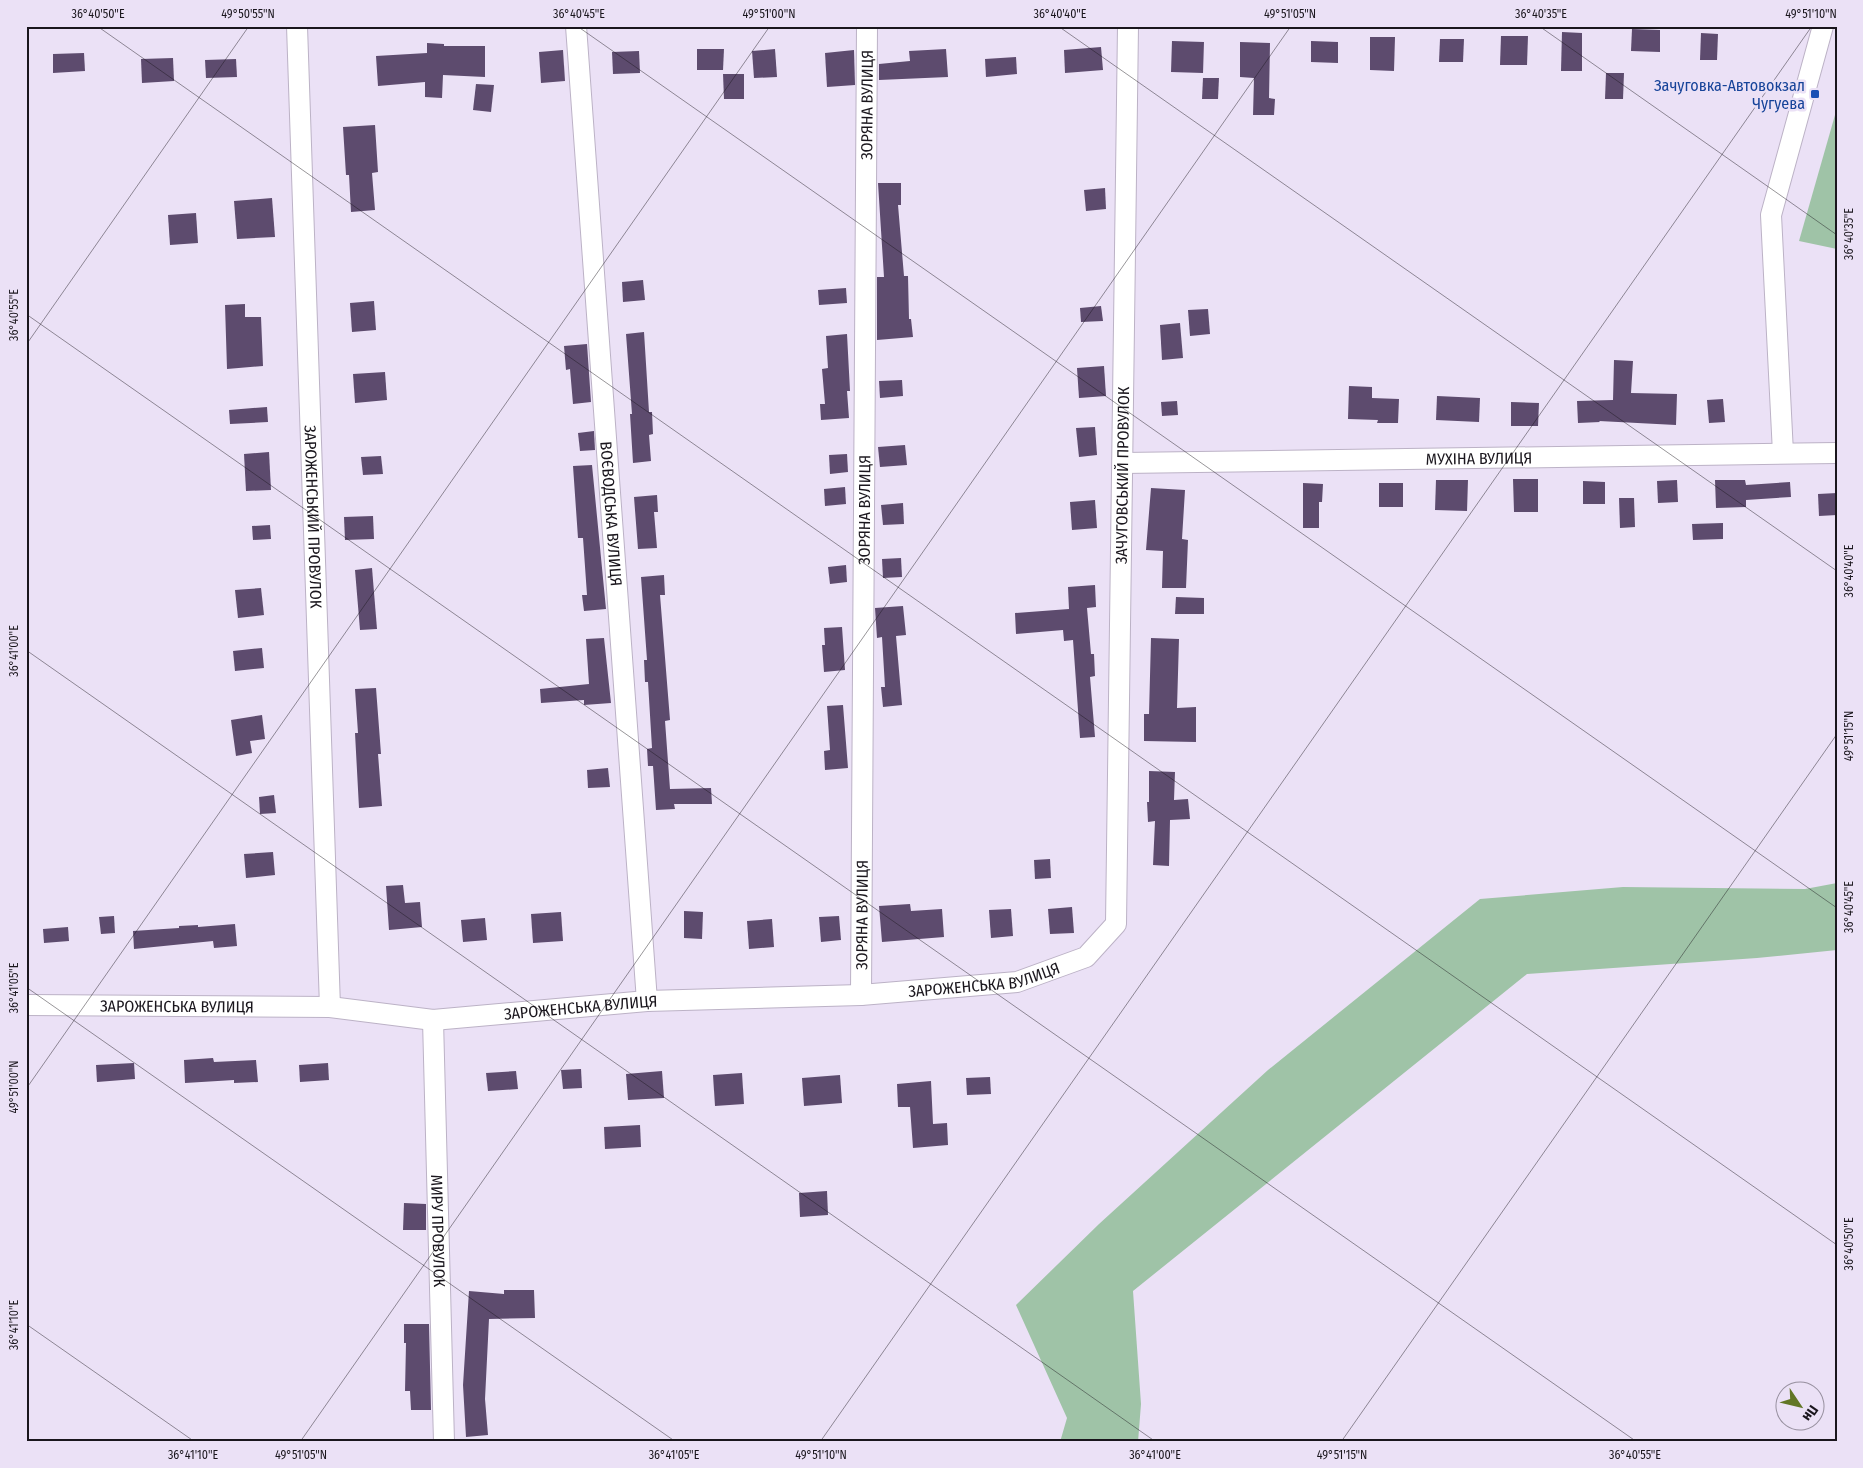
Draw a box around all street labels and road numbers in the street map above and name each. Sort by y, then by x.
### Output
street label: ЗОРЯНА ВУЛИЦЯ [857,50,876,160]
street label: ЗАЧУГОВСЬКИЙ ПРОВУЛОК [1111,386,1133,564]
street label: ЗАРОЖЕНСЬКИЙ ПРОВУЛОК [301,425,326,609]
street label: ВОЄВОДСЬКА ВУЛИЦЯ [597,441,626,587]
street label: МУХІНА ВУЛИЦЯ [1426,448,1532,468]
street label: ЗОРЯНА ВУЛИЦЯ [854,455,874,565]
street label: ЗОРЯНА ВУЛИЦЯ [852,860,871,970]
street label: ЗАРОЖЕНСЬКА ВУЛИЦЯ [907,958,1062,1001]
street label: ЗАРОЖЕНСЬКА ВУЛИЦЯ [503,991,658,1023]
street label: ЗАРОЖЕНСЬКА ВУЛИЦЯ [100,996,254,1016]
street label: МИРУ ПРОВУЛОК [428,1174,449,1288]

